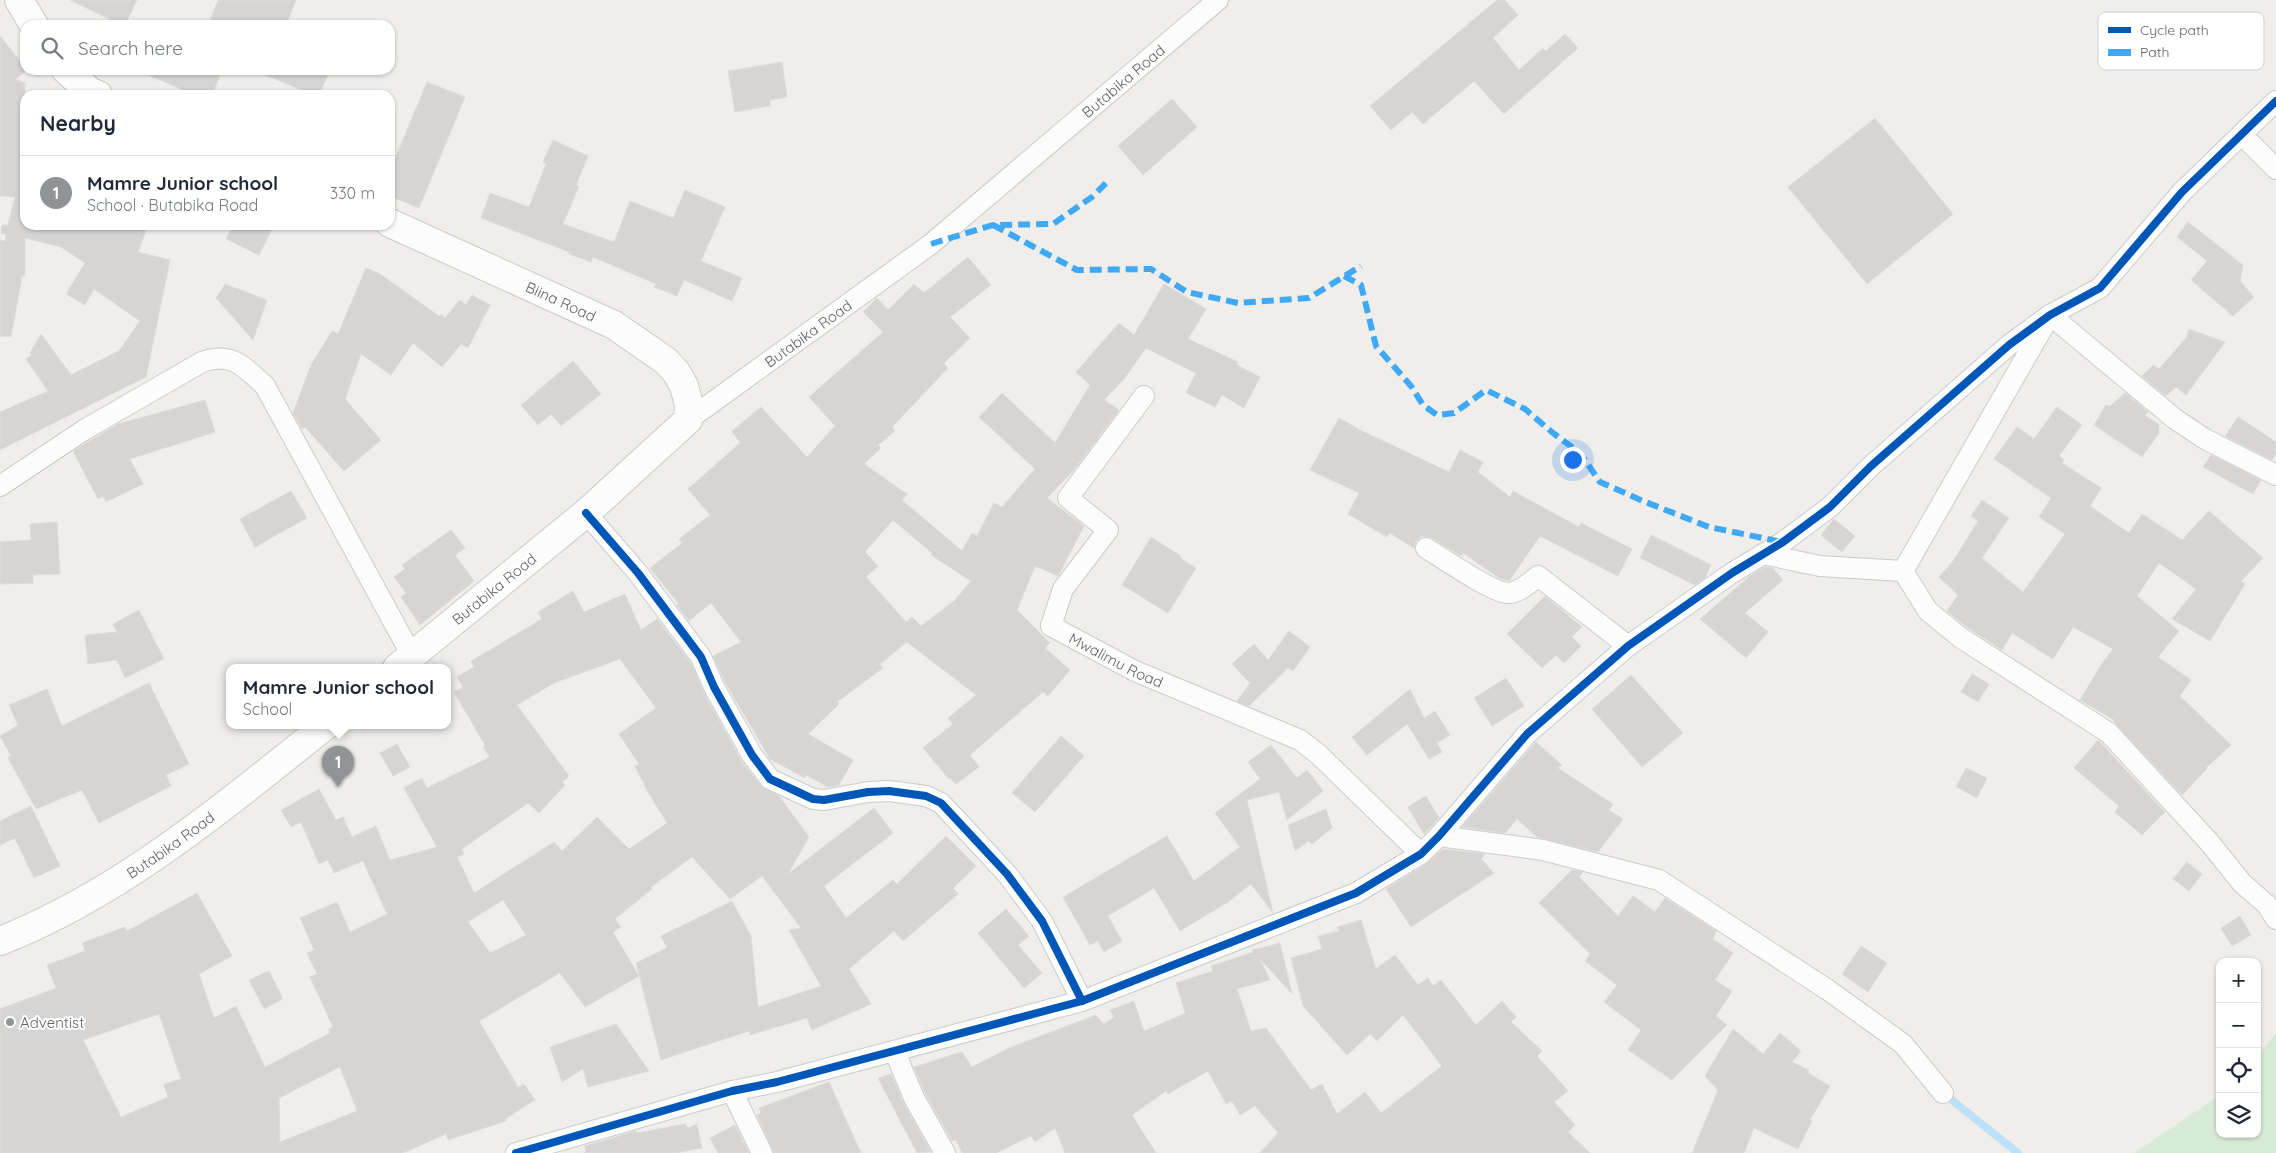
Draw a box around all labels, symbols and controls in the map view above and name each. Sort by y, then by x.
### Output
legend [2098,12,2264,70]
search box [20,20,395,75]
text: Cycle path [2140,21,2209,39]
icon: search [38,34,66,62]
text: Search here [78,36,183,60]
street label: Butabika Road [1077,40,1168,121]
text: Path [2140,43,2169,61]
text: Nearby [40,110,116,136]
text: Mamre Junior school [87,171,278,195]
text: 1 [53,183,59,203]
text: 330 m [330,183,375,203]
text: School · Butabika Road [87,195,258,215]
street label: Biina Road [523,277,599,325]
street label: Butabika Road [760,295,855,371]
your location [1560,447,1586,473]
street label: Butabika Road [448,549,540,629]
street label: Mwalimu Road [1066,628,1166,691]
popup [226,664,451,729]
text: Mamre Junior school [243,675,434,699]
text: School [243,699,292,719]
pin: 1 [322,746,354,787]
street label: Butabika Road [123,807,218,882]
map controls [2216,958,2261,1138]
button: + [2216,958,2261,1003]
button: − [2216,1003,2261,1048]
place label: Adventist [20,1013,84,1032]
marker: Adventist [4,1016,16,1028]
button: locate [2216,1048,2261,1093]
button: layers [2216,1093,2261,1138]

